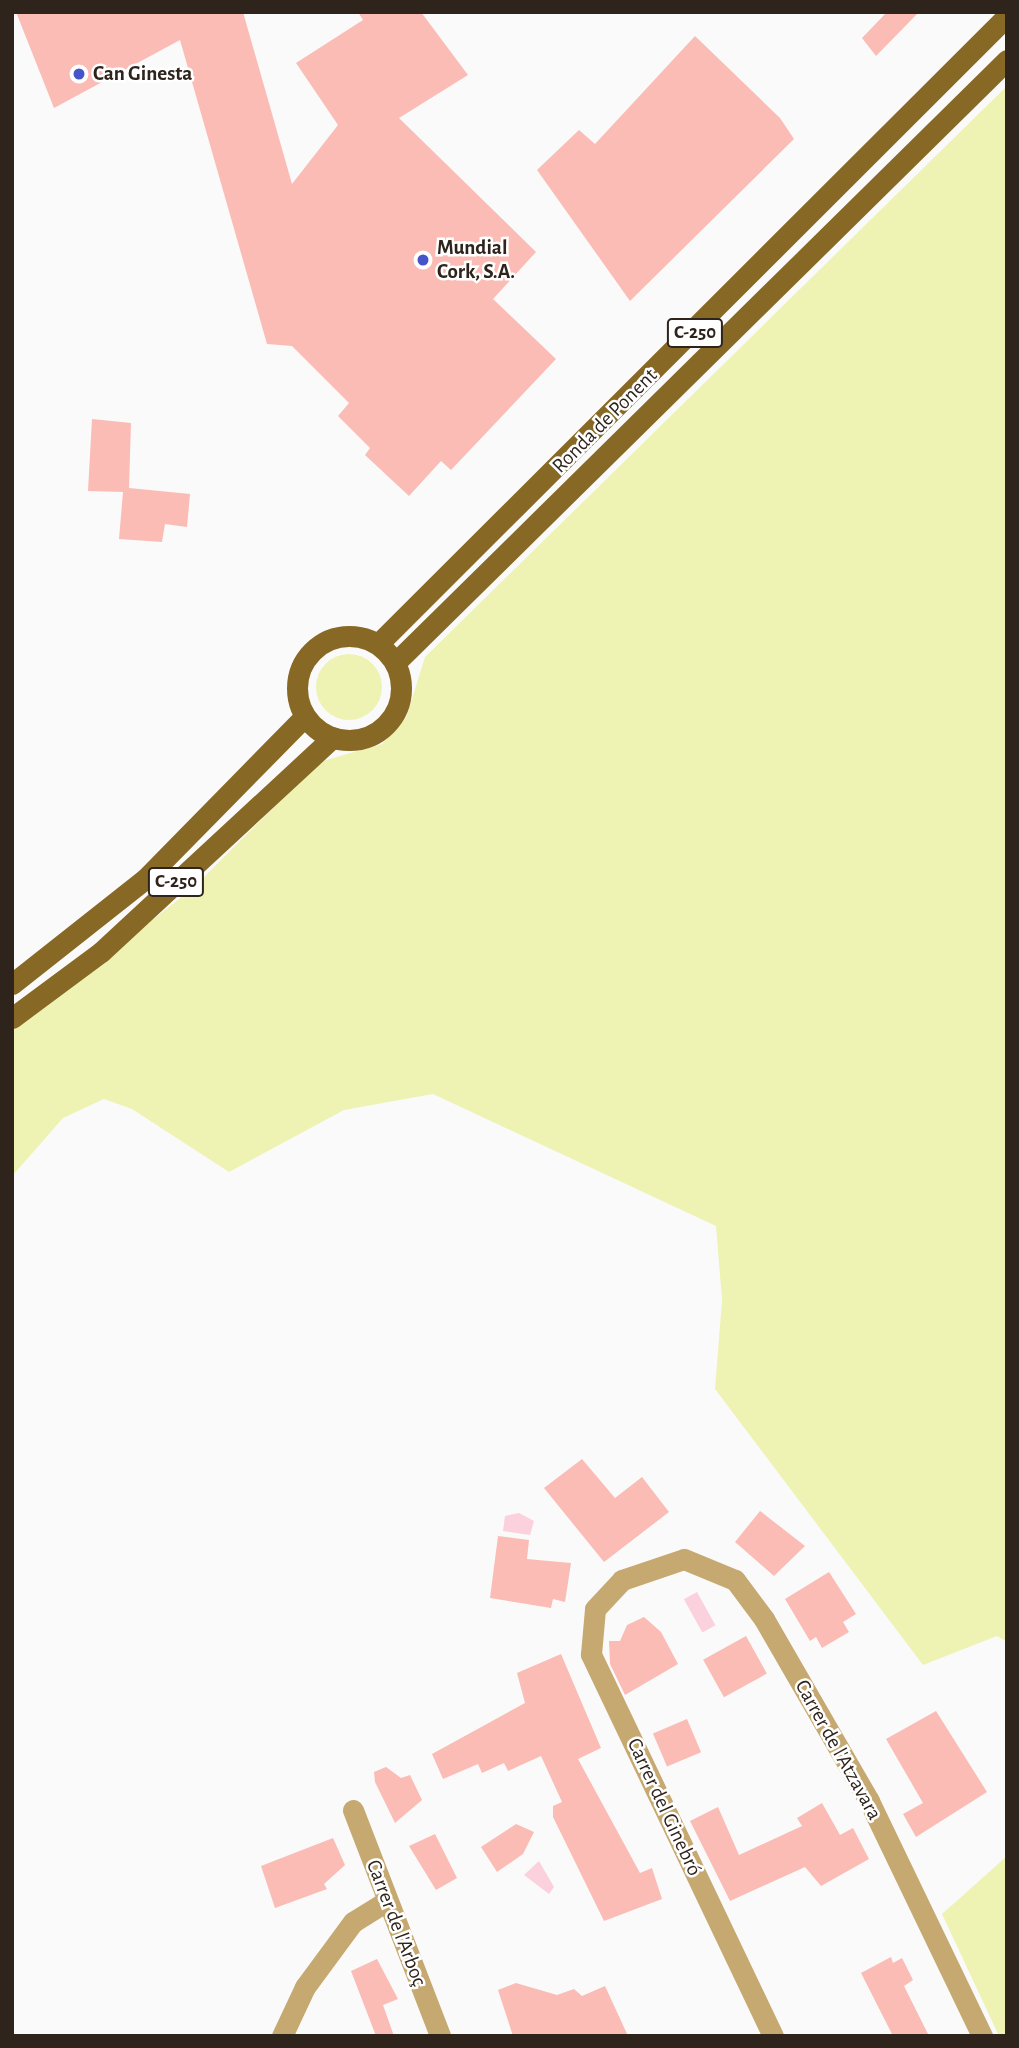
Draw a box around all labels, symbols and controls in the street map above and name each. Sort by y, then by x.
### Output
place label: Can Ginesta [93,61,192,87]
marker: Can Ginesta [71,66,87,82]
place label: Mundial Cork, S.A. [437,235,515,285]
marker: Mundial Cork, S.A. [415,252,431,268]
road number: C-250 [665,318,725,348]
street label: Ronda de Ponent [547,363,663,479]
road number: C-250 [146,866,206,898]
street label: Carrer de l'Atzavara [789,1676,887,1824]
street label: Carrer del Ginebró [621,1734,707,1880]
street label: Carrer de l'Arboç [360,1856,432,1990]

